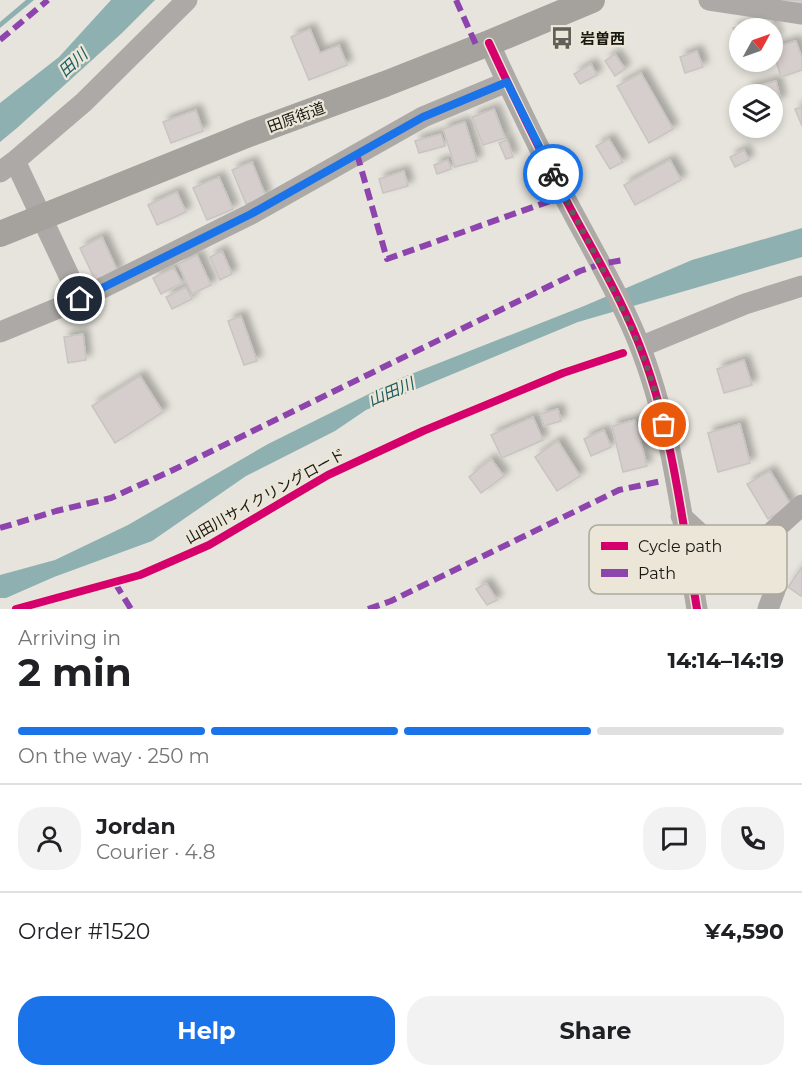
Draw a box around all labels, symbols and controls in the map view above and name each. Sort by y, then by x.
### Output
north arrow [729,18,783,72]
map controls [729,18,783,138]
bus stop icon: 岩曽西 [549,25,575,51]
place label: 岩曽西 [580,29,625,48]
water label: 田川 [55,44,93,81]
button: layers [729,84,783,138]
street label: 田原街道 [265,98,327,136]
courier [523,144,583,204]
icon: bike [537,158,570,191]
pin [54,273,105,324]
icon: home [63,282,96,315]
water label: 山田川 [365,373,419,410]
pin [638,399,689,450]
icon: bag [647,408,680,441]
street label: 山田川サイクリングロード [182,444,348,548]
legend [589,525,787,594]
text: Cycle path [638,537,722,556]
text: Path [638,564,676,583]
text: Arriving in [18,626,121,650]
text: 14:14–14:19 [667,647,784,674]
text: 2 min [18,648,132,696]
text: On the way · 250 m [18,744,210,768]
button: person [18,807,81,870]
button: chat [643,807,706,870]
button: phone [721,807,784,870]
text: Jordan [96,813,176,840]
text: Courier · 4.8 [96,840,215,864]
text: Order #1520 [18,918,150,945]
text: ¥4,590 [705,918,784,945]
button: Help [18,996,395,1065]
button: Share [407,996,784,1065]

